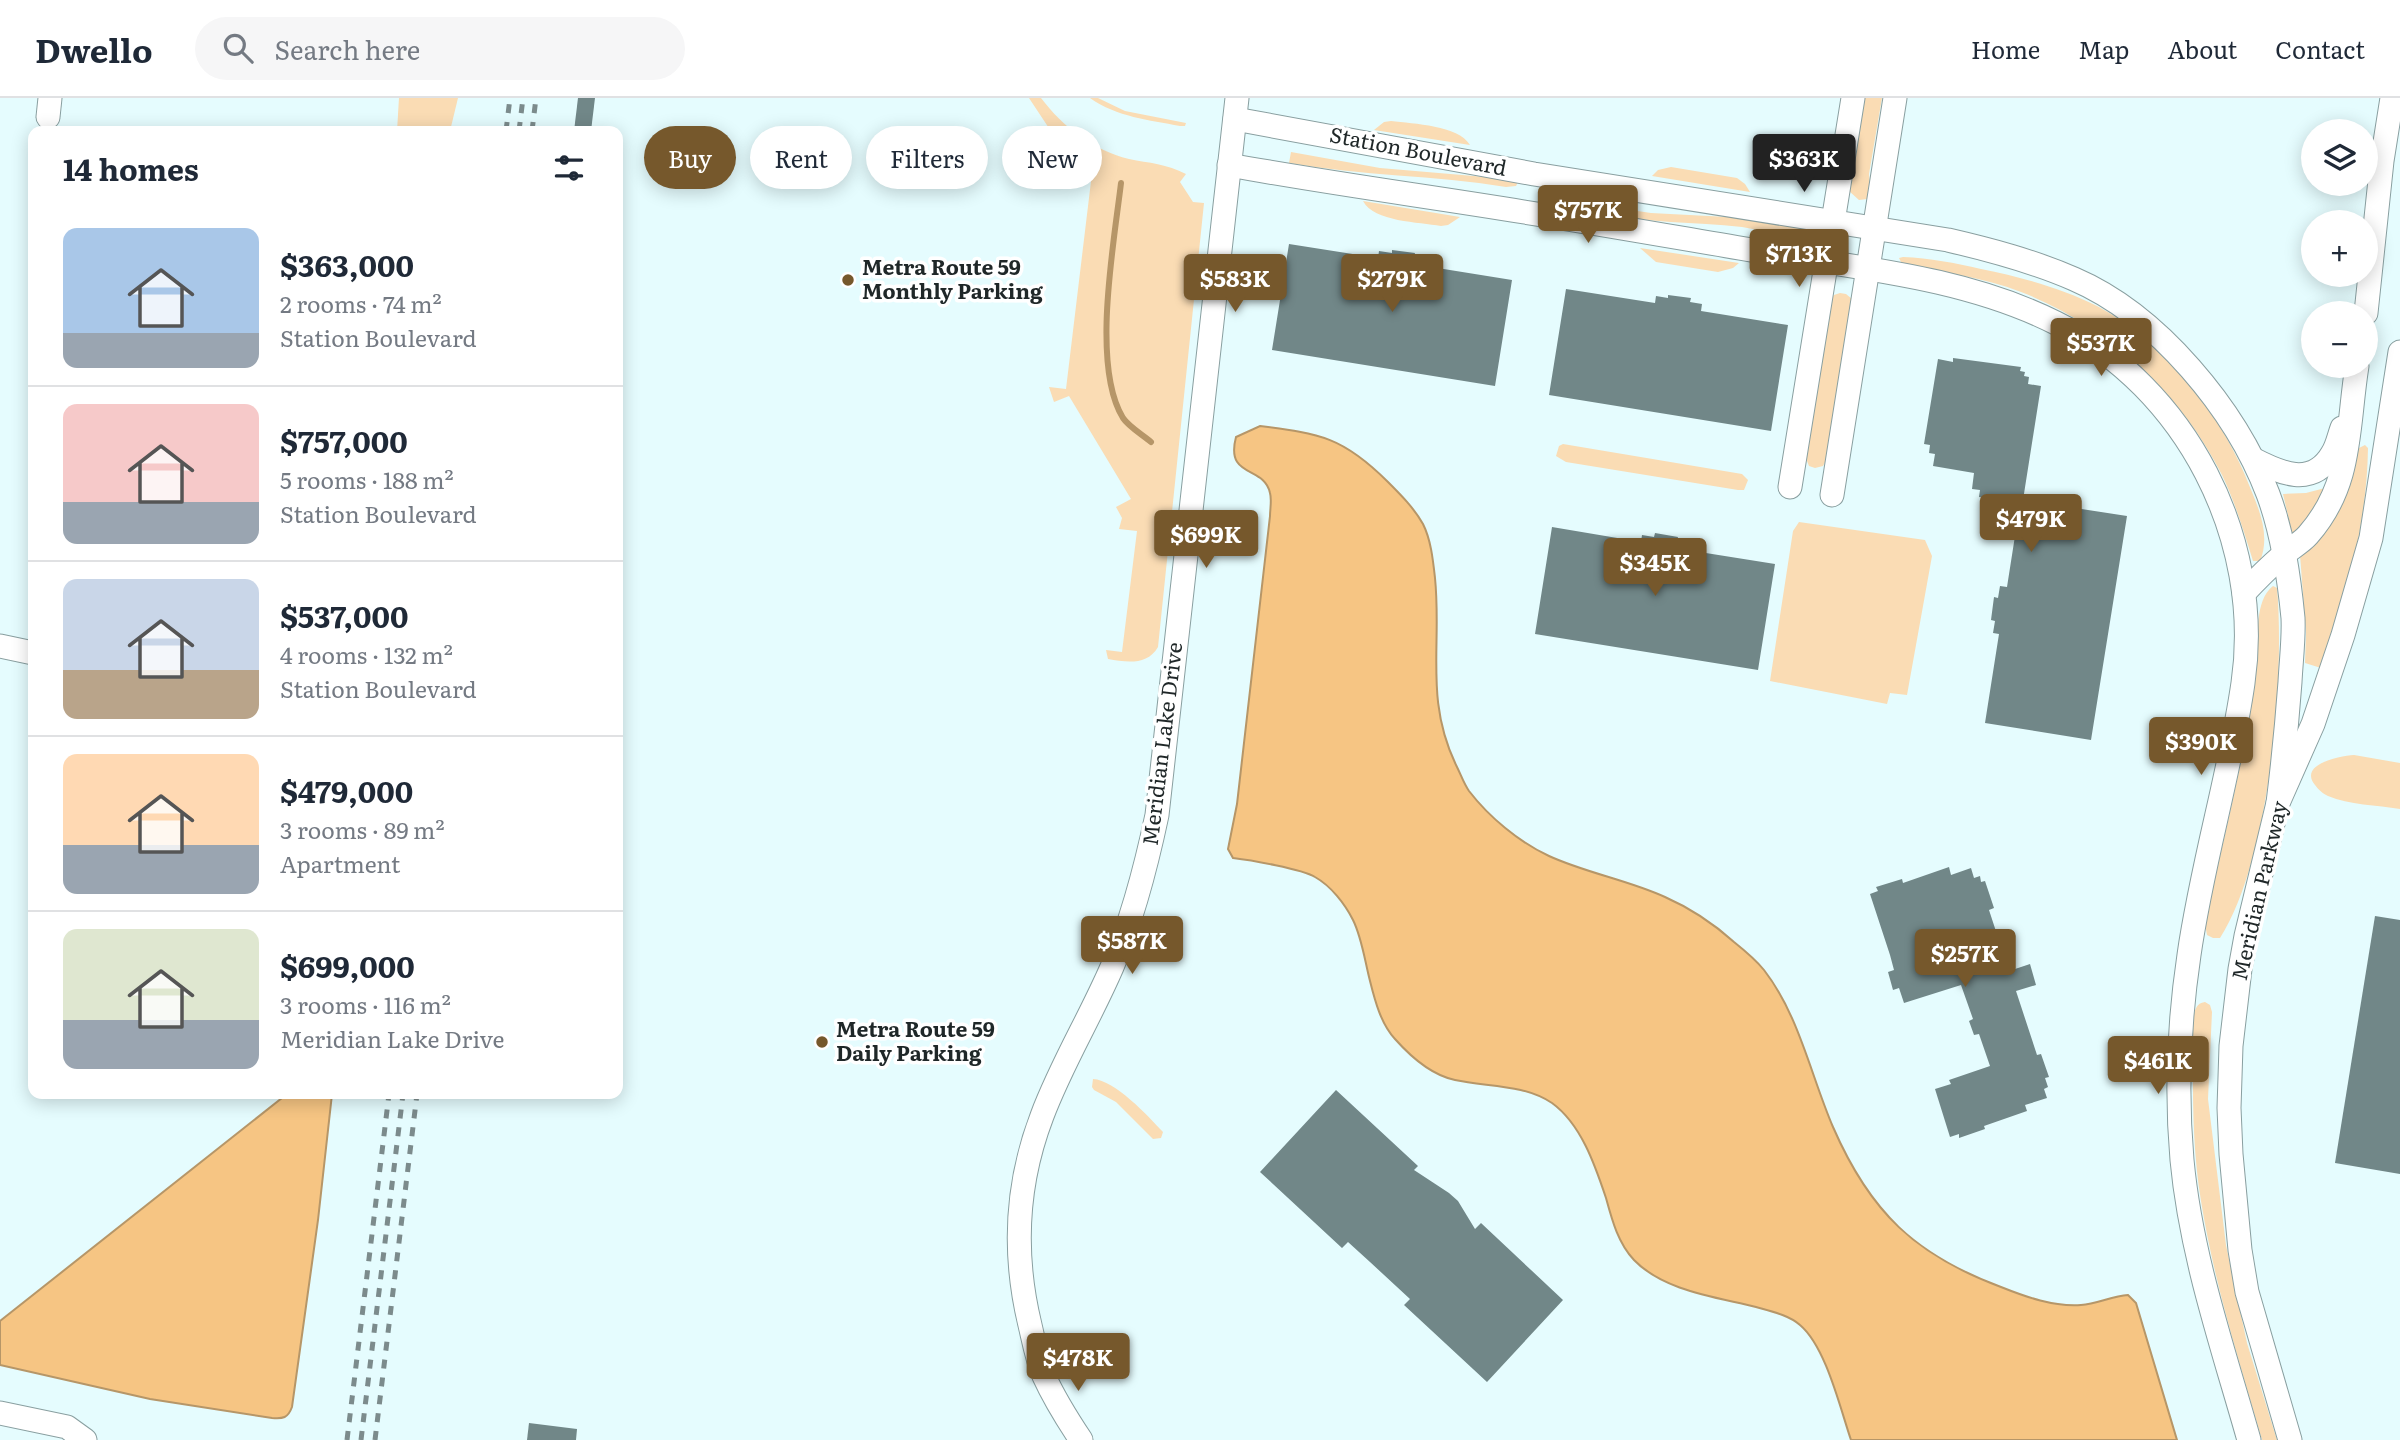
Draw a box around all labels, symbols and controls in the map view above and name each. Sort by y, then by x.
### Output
search box [195,17,685,80]
text: Dwello [35,24,153,73]
icon: search [219,29,257,67]
text: Search here [275,29,420,68]
text: Home [1971,31,2040,66]
text: Map [2078,31,2129,66]
text: About [2167,31,2237,66]
text: Contact [2275,31,2365,66]
street label: Station Boulevard [1327,117,1510,182]
map controls [2301,119,2378,378]
button: layers [2301,119,2378,196]
chip: Buy [644,126,736,189]
chip: Rent [750,126,852,189]
chip: Filters [866,126,988,189]
chip: New [1002,126,1102,189]
pin: $363K [1755,134,1853,194]
text: $363K [1769,140,1839,174]
text: 14 homes [63,146,199,190]
icon: filters [550,149,588,187]
pin: $757K [1539,186,1637,245]
text: $757K [1554,191,1622,225]
button: + [2301,210,2378,287]
pin: $713K [1750,230,1848,289]
text: $713K [1766,235,1832,269]
text: $363,000 [280,242,414,286]
place label: Metra Route 59 Monthly Parking [862,250,1043,305]
pin: $583K [1186,254,1284,314]
pin: $279K [1343,254,1441,314]
icon: home [119,256,203,340]
text: $583K [1200,260,1270,294]
text: $279K [1357,260,1427,294]
marker: Metra Route 59 Monthly Parking [840,272,856,288]
text: 2 rooms · 74 m² [280,286,442,320]
button: − [2301,301,2378,378]
pin: $537K [2052,318,2150,378]
text: Station Boulevard [280,320,477,354]
text: $537K [2067,324,2135,358]
text: $757,000 [280,418,408,462]
icon: home [119,432,203,516]
text: 5 rooms · 188 m² [280,462,454,496]
pin: $479K [1982,494,2080,554]
text: Station Boulevard [280,496,477,530]
text: $479K [1996,500,2066,534]
pin: $699K [1157,510,1255,570]
text: $699K [1170,516,1242,550]
pin: $345K [1606,538,1704,598]
text: $345K [1620,544,1690,578]
text: $537,000 [280,593,408,637]
icon: home [119,607,203,691]
text: 4 rooms · 132 m² [280,637,453,671]
street label: Meridian Lake Drive [1133,640,1188,847]
text: Station Boulevard [280,671,477,705]
pin: $390K [2152,718,2250,777]
text: $390K [2165,723,2237,757]
text: $479,000 [280,768,413,812]
icon: home [119,782,203,866]
street label: Meridian Parkway [2222,797,2293,983]
text: 3 rooms · 89 m² [280,812,445,846]
text: Apartment [280,846,400,880]
pin: $587K [1083,916,1181,976]
text: $587K [1097,922,1167,956]
pin: $257K [1916,930,2014,989]
text: $257K [1931,935,1999,969]
text: $699,000 [280,943,415,987]
icon: home [119,957,203,1041]
text: 3 rooms · 116 m² [280,987,451,1021]
place label: Metra Route 59 Daily Parking [836,1012,995,1067]
text: Meridian Lake Drive [280,1021,504,1055]
marker: Metra Route 59 Daily Parking [814,1034,830,1050]
pin: $461K [2109,1037,2207,1096]
text: $461K [2124,1042,2192,1076]
pin: $478K [1029,1334,1127,1393]
text: $478K [1043,1339,1113,1373]

